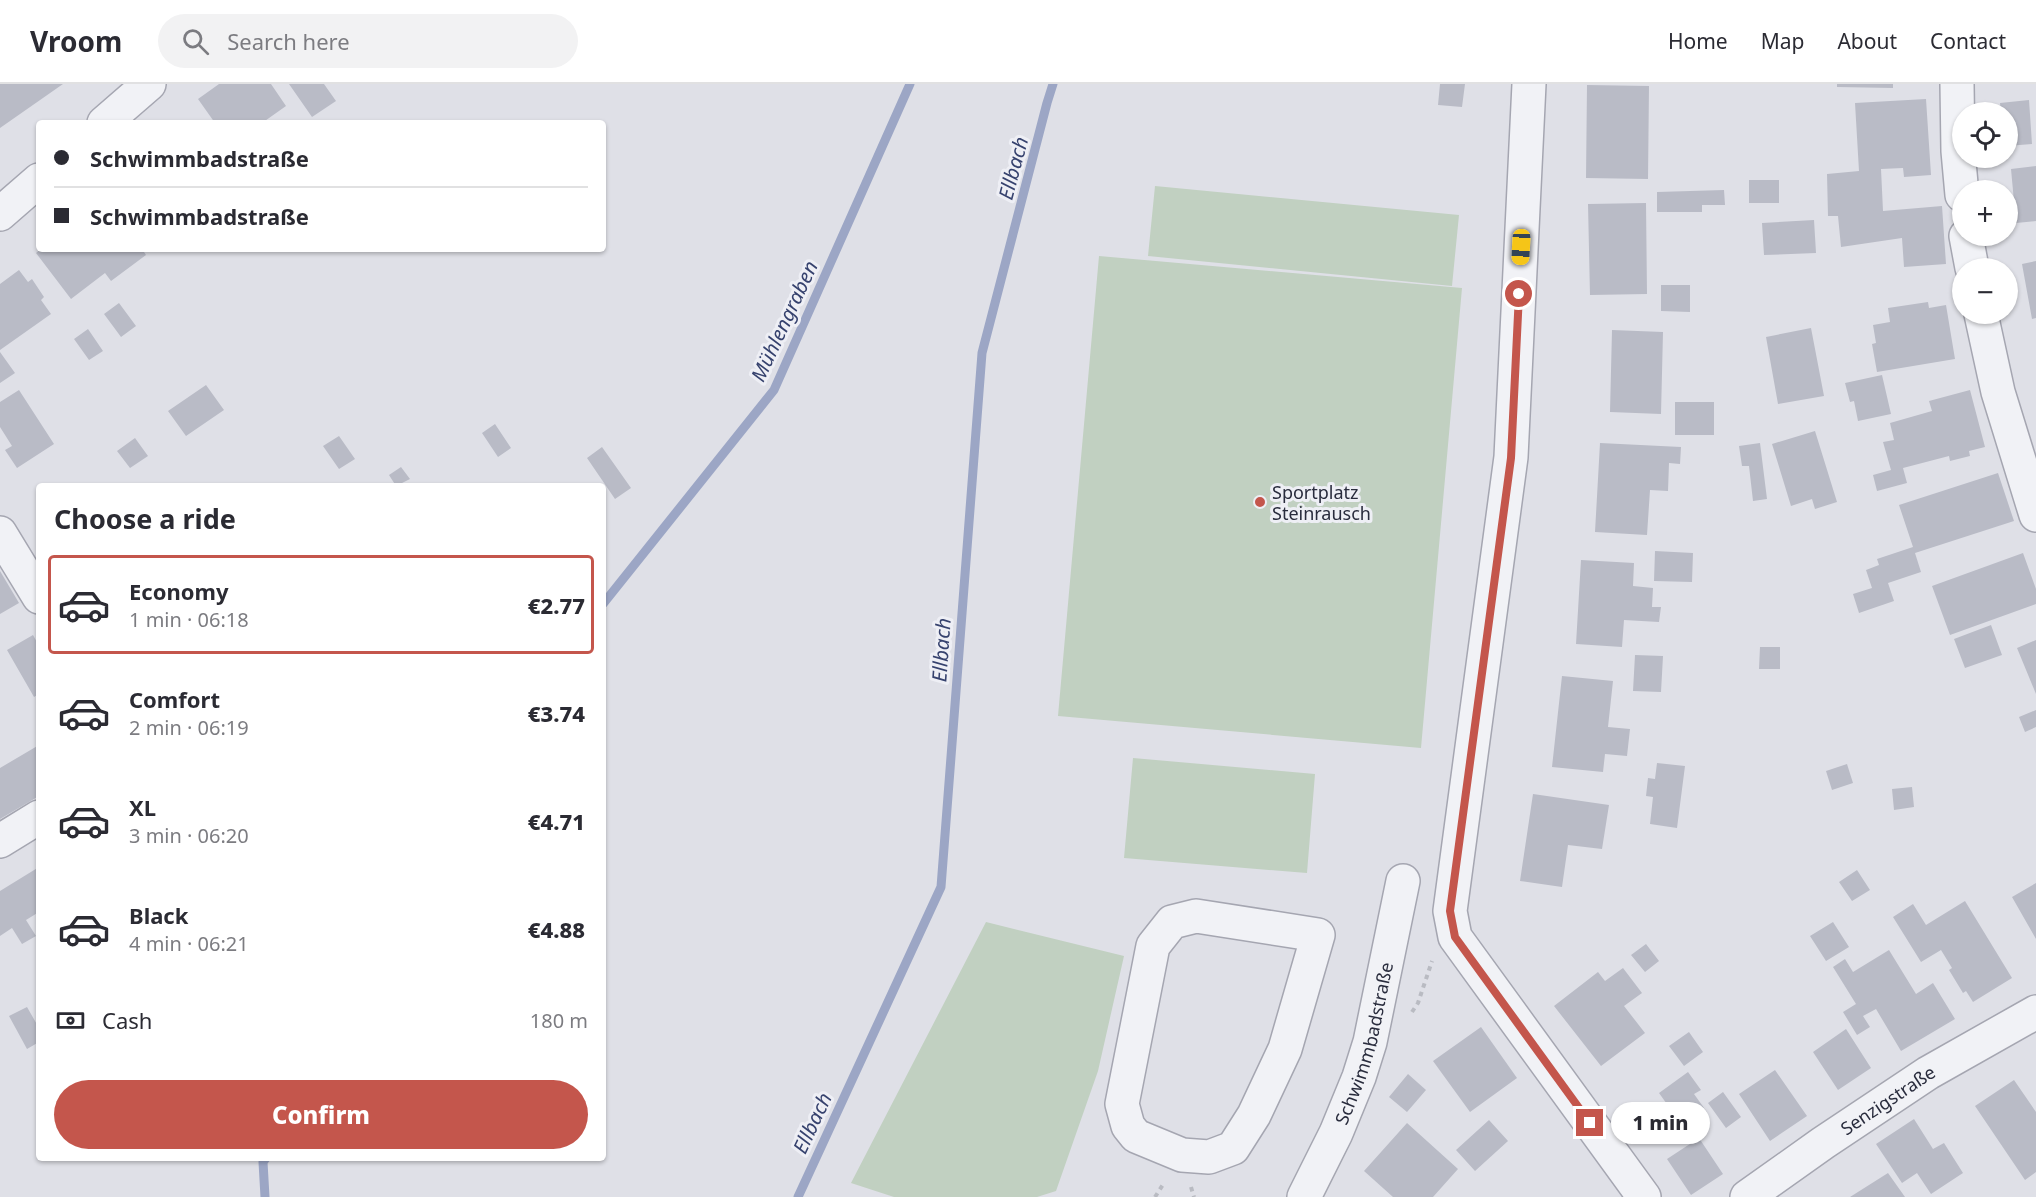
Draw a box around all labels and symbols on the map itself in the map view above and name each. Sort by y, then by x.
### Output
water label: Ellbach [992,134,1034,202]
car [1511,229,1531,265]
water label: Mühlengraben [744,256,824,386]
route start [1505,280,1532,307]
place label: Sportplatz Steinrausch [1272,480,1371,525]
marker: Sportplatz Steinrausch [1253,495,1267,509]
water label: Ellbach [925,617,957,683]
street label: Schwimmbadstraße [1329,960,1398,1128]
street label: Senzigstraße [1836,1060,1939,1140]
water label: Ellbach [786,1088,838,1158]
callout: 1 min [1611,1102,1710,1144]
route end [1576,1109,1603,1136]

